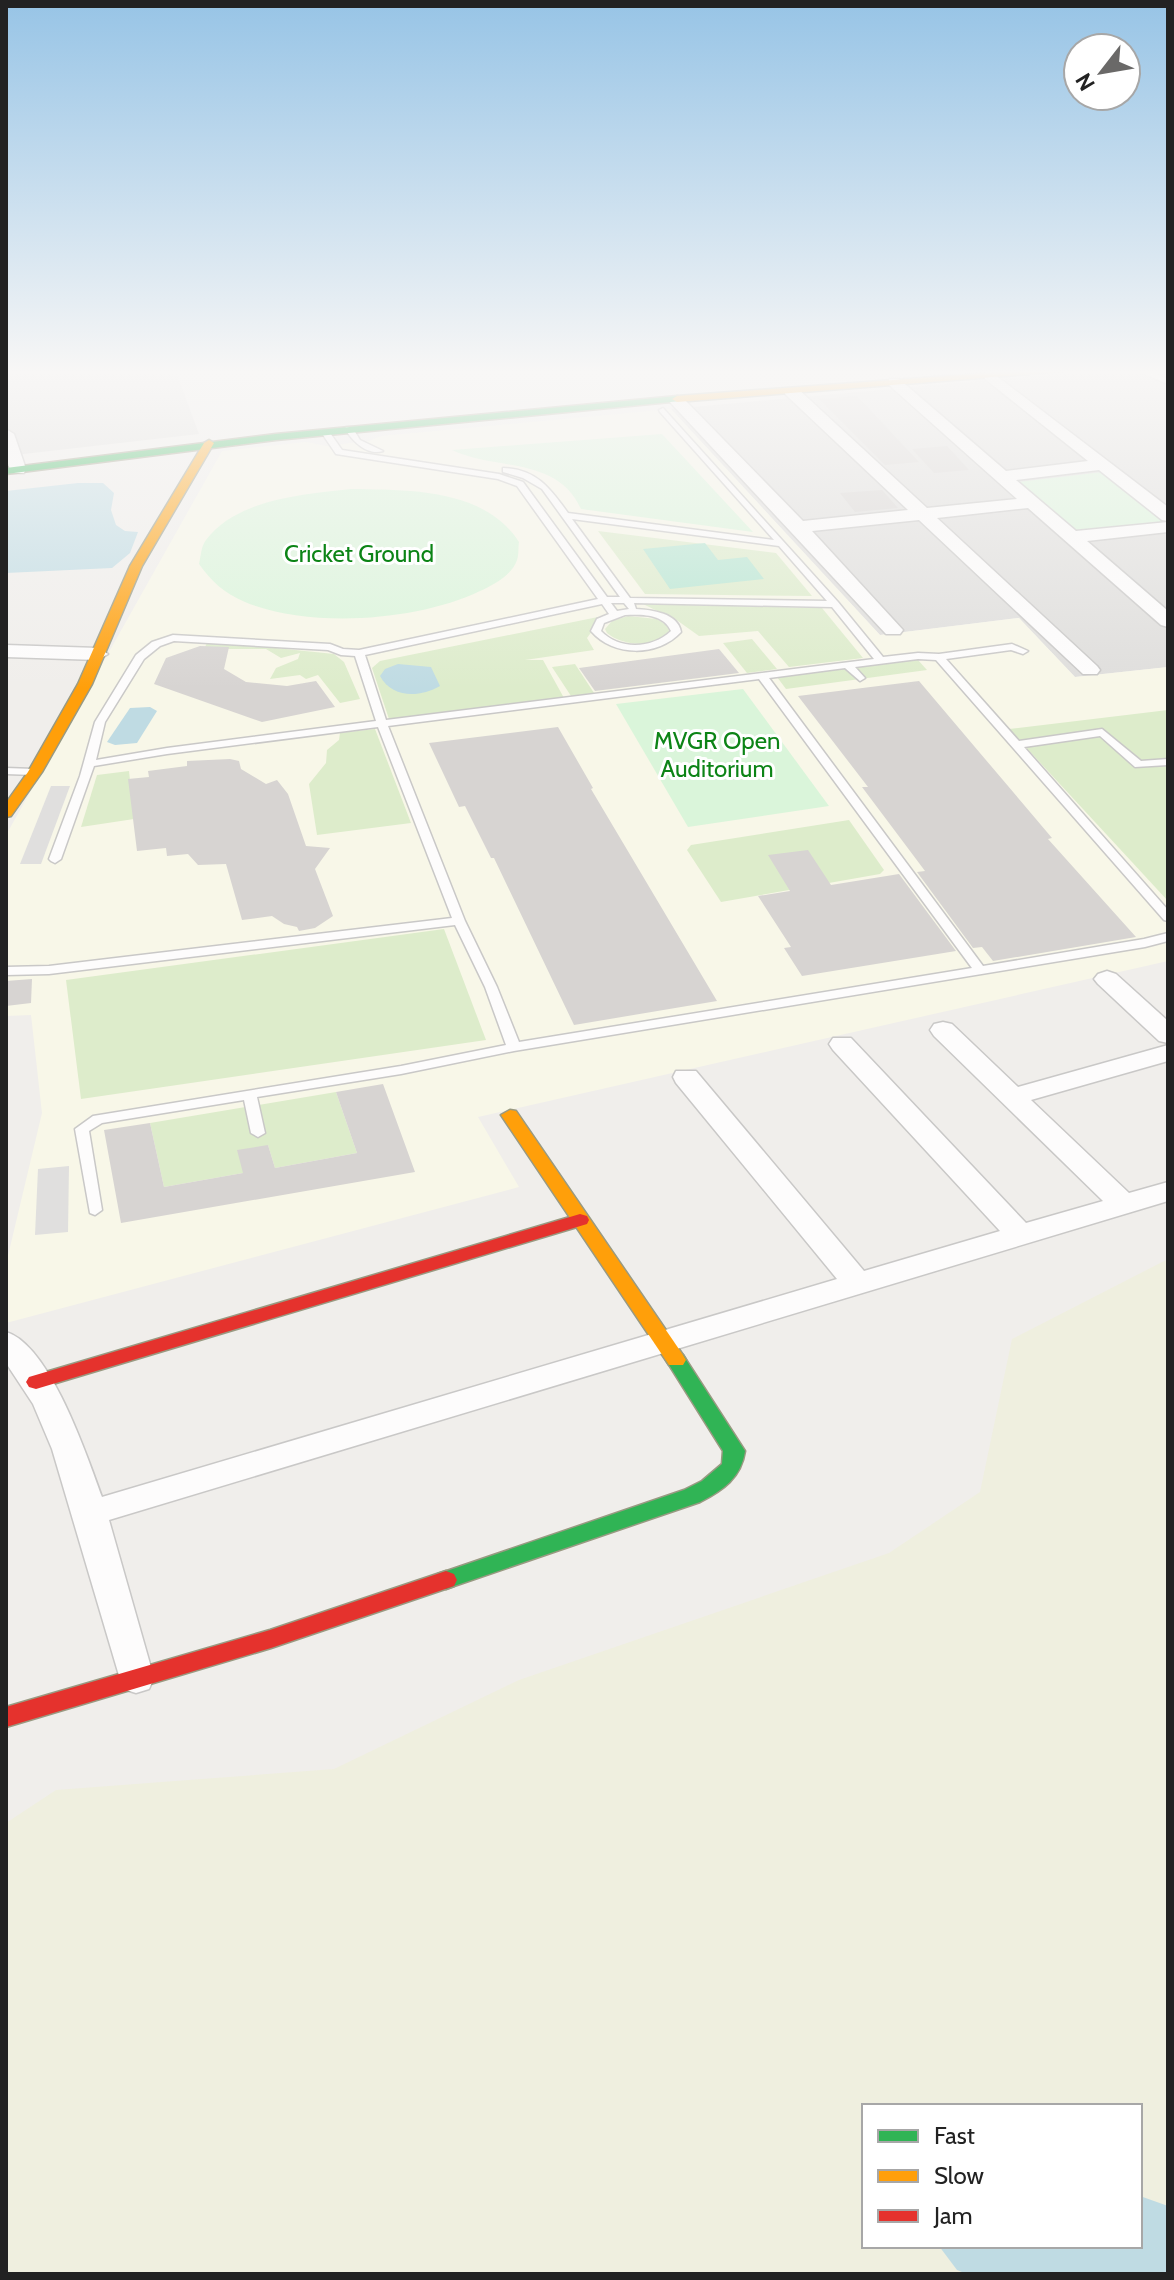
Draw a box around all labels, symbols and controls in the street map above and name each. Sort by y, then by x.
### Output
north arrow [1062,32,1142,112]
text: N [1070,68,1101,96]
park label: Cricket Ground [284,539,434,568]
park label: MVGR Open Auditorium [654,726,780,783]
legend [862,2104,1142,2248]
text: Fast [934,2121,975,2150]
text: Slow [934,2161,984,2190]
text: Jam [933,2201,972,2230]

